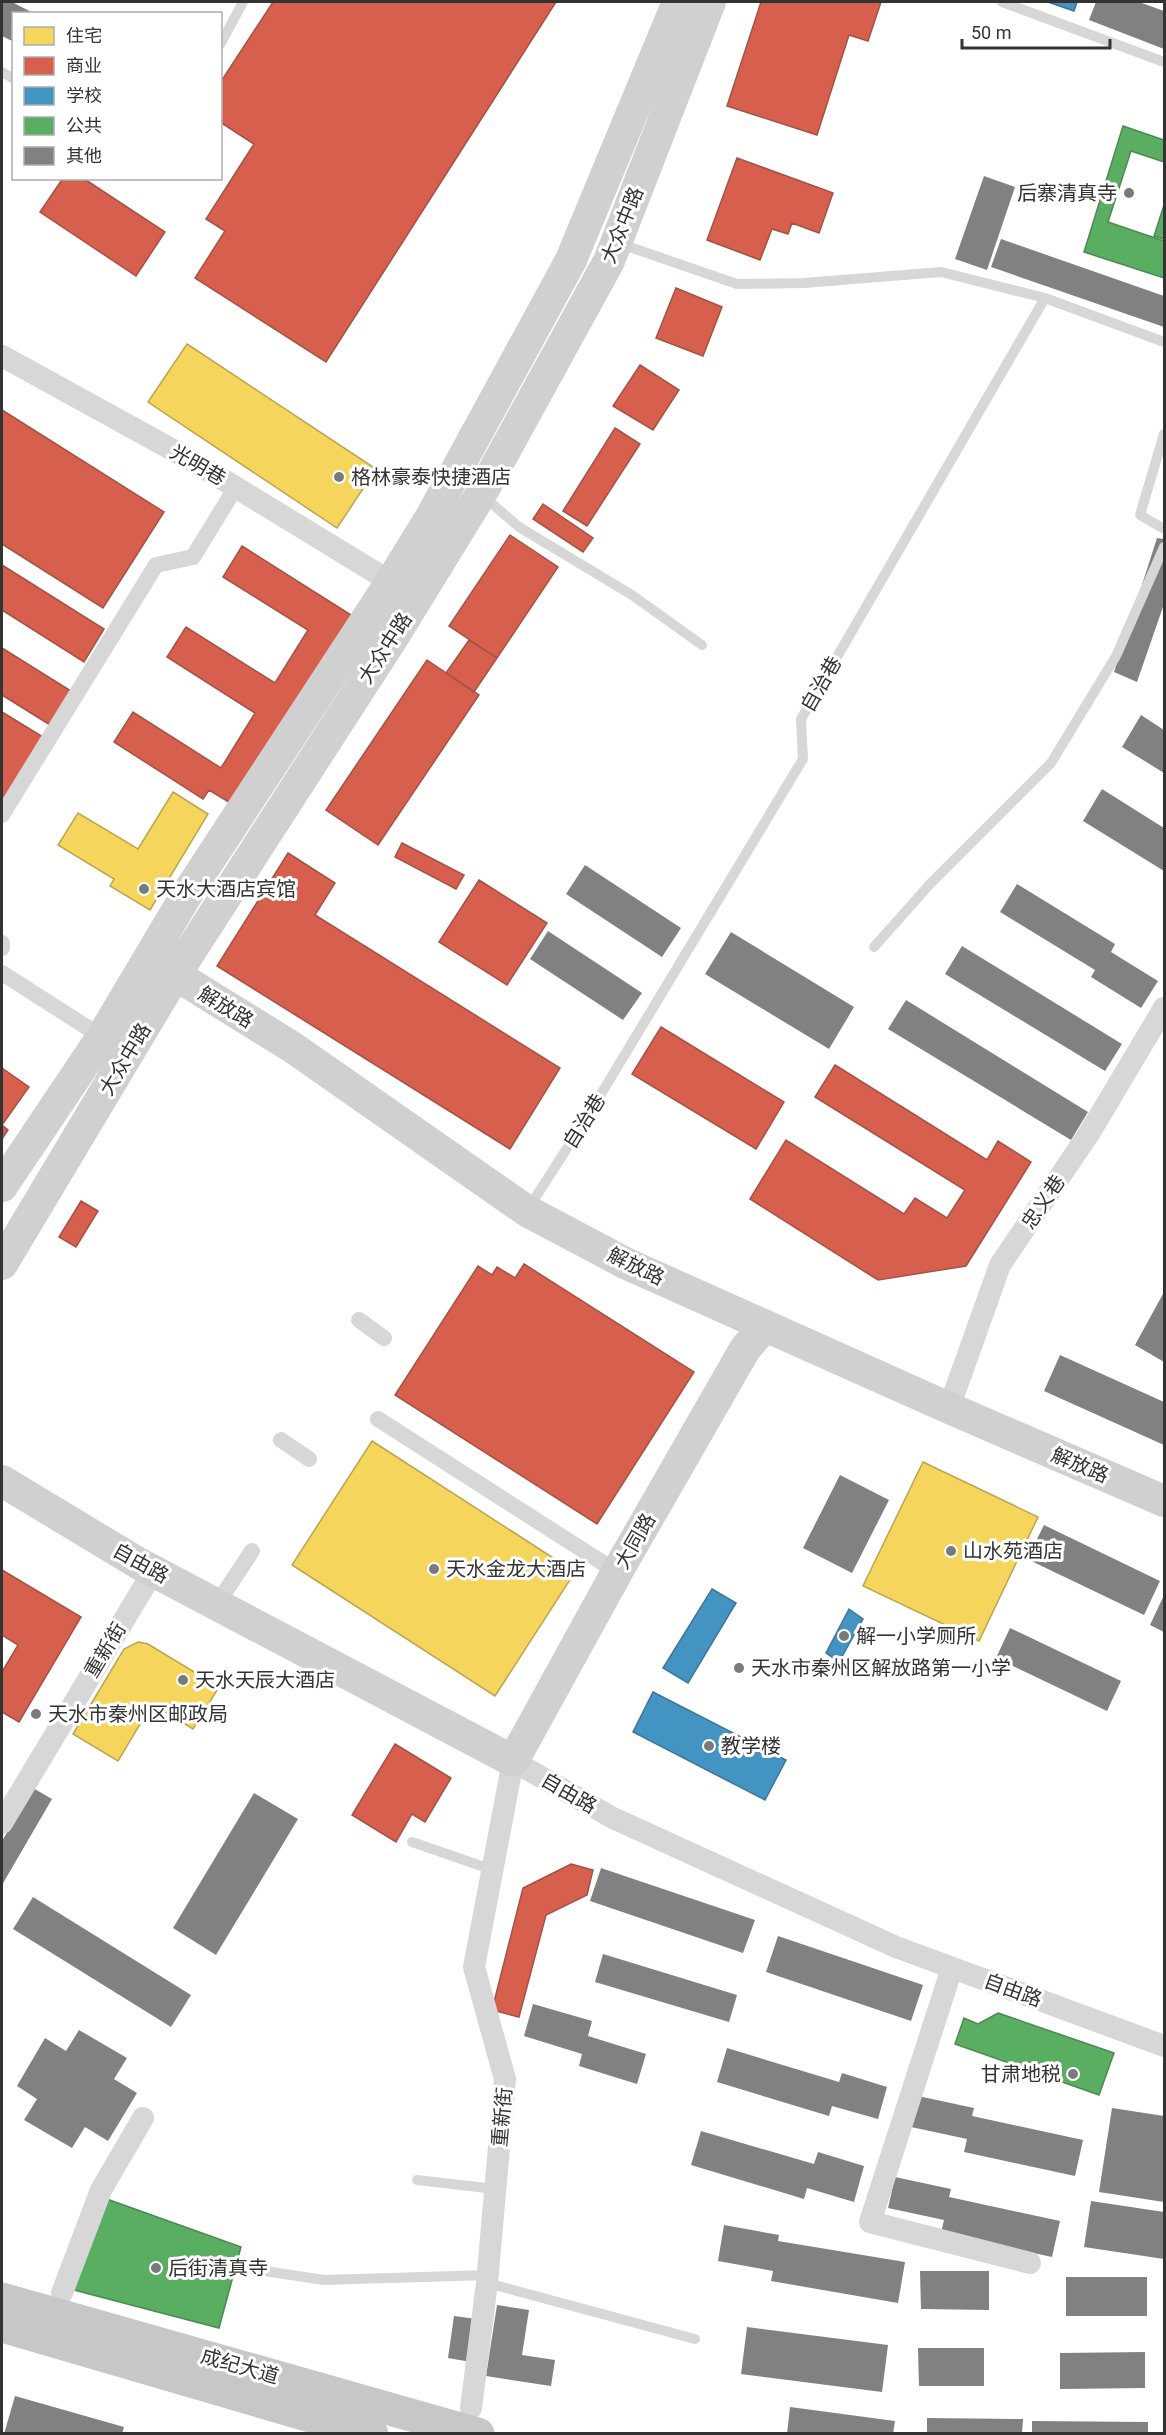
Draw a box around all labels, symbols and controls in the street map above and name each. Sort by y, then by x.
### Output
legend [12,12,222,180]
scale bar [962,12,1110,50]
text: 50 m [971,22,1011,43]
text: 住宅 [66,25,102,46]
text: 商业 [66,55,102,76]
text: 学校 [66,85,102,106]
text: 公共 [66,115,102,136]
text: 其他 [66,145,102,166]
place label: 后寨清真寺 [1017,181,1117,205]
street label: 大众中路 [596,183,648,267]
marker: 后寨清真寺 [1122,186,1136,200]
street label: 光明巷 [166,440,230,490]
place label: 格林豪泰快捷酒店 [351,465,511,489]
marker: 格林豪泰快捷酒店 [332,470,346,484]
street label: 大众中路 [353,608,417,688]
street label: 自治巷 [796,652,846,716]
place label: 天水大酒店宾馆 [156,877,296,901]
marker: 天水大酒店宾馆 [137,882,151,896]
street label: 解放路 [194,981,258,1033]
street label: 大众中路 [94,1019,156,1099]
street label: 自治巷 [558,1089,610,1153]
street label: 忠义巷 [1016,1170,1070,1234]
street label: 解放路 [604,1242,668,1290]
street label: 解放路 [1048,1442,1112,1488]
street label: 大同路 [610,1509,660,1573]
street label: 自由路 [109,1538,173,1588]
place label: 山水苑酒店 [963,1539,1063,1563]
marker: 山水苑酒店 [944,1544,958,1558]
place label: 天水金龙大酒店 [446,1557,586,1581]
marker: 天水金龙大酒店 [427,1562,441,1576]
street label: 重新街 [79,1618,131,1682]
place label: 解一小学厕所 [856,1624,976,1648]
marker: 解一小学厕所 [837,1629,851,1643]
place label: 天水市秦州区解放路第一小学 [751,1656,1011,1680]
marker: 天水市秦州区解放路第一小学 [732,1661,746,1675]
place label: 天水天辰大酒店 [195,1668,335,1692]
marker: 天水天辰大酒店 [176,1673,190,1687]
place label: 天水市秦州区邮政局 [48,1702,228,1726]
marker: 天水市秦州区邮政局 [29,1707,43,1721]
place label: 教学楼 [721,1734,781,1758]
marker: 教学楼 [702,1739,716,1753]
street label: 自由路 [537,1768,601,1818]
street label: 自由路 [981,1968,1045,2012]
place label: 甘肃地税 [981,2062,1061,2086]
marker: 甘肃地税 [1066,2067,1080,2081]
street label: 重新街 [487,2086,517,2148]
place label: 后街清真寺 [168,2256,268,2280]
marker: 后街清真寺 [149,2261,163,2275]
street label: 成纪大道 [198,2343,282,2389]

